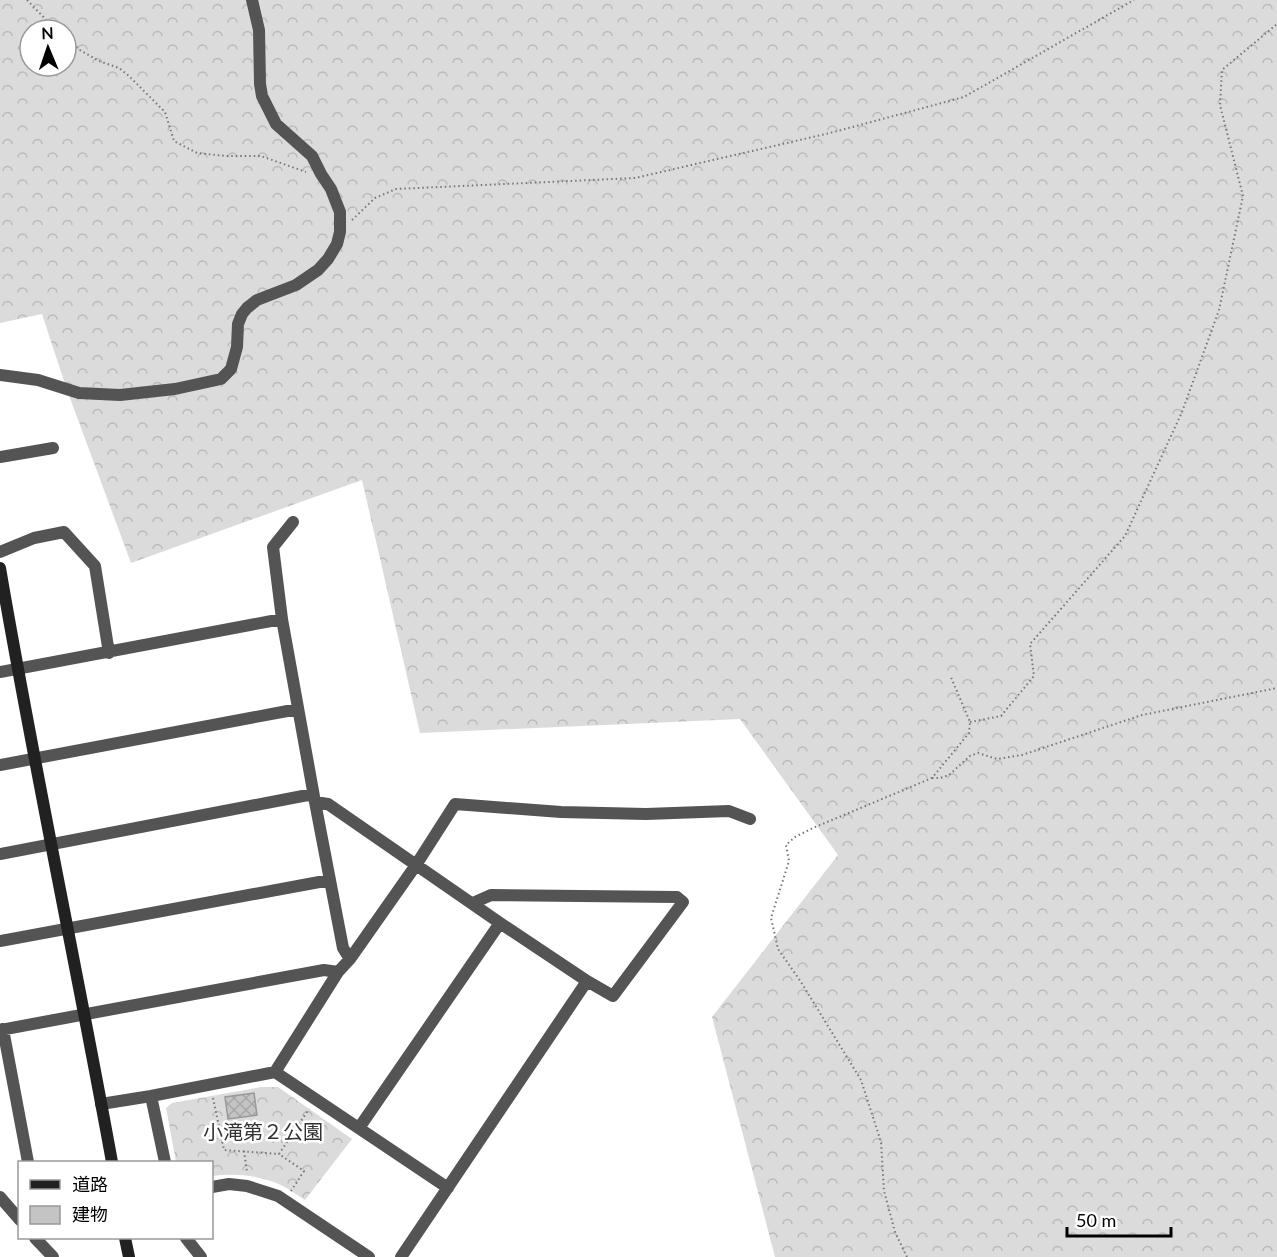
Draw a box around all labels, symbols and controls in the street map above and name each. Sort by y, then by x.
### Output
north arrow [18,18,78,78]
text: N [41,23,54,42]
park label: 小滝第２公園 [203,1119,323,1143]
legend [18,1161,213,1239]
text: 道路 [72,1173,108,1195]
scale bar [1067,1200,1170,1238]
text: 建物 [72,1203,108,1225]
text: 50 m [1076,1209,1116,1231]

